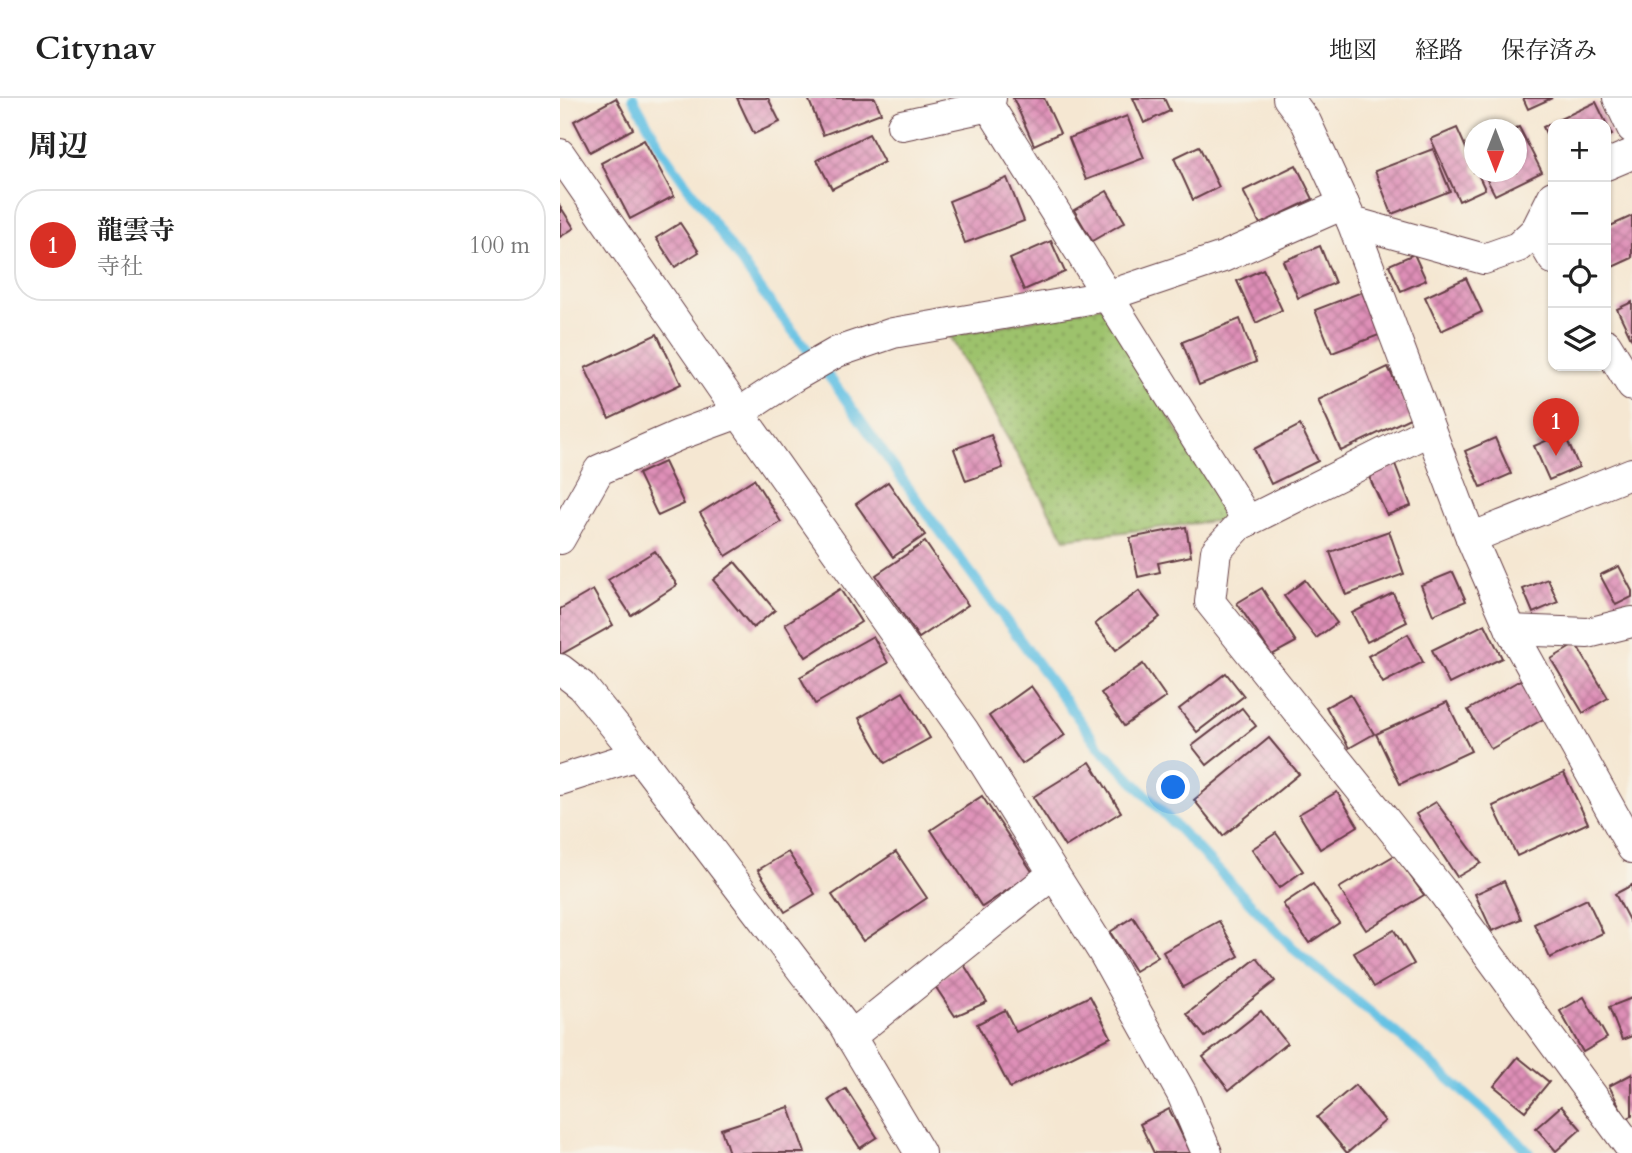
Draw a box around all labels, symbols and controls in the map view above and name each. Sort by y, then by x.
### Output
text: Citynav [35,26,156,71]
text: 地図 [1329,34,1377,67]
text: 経路 [1415,34,1463,67]
text: 保存済み [1501,34,1597,67]
north arrow [1464,119,1527,182]
map controls [1548,119,1611,371]
button: + [1548,119,1611,182]
text: 周辺 [28,126,88,167]
button: − [1548,182,1611,245]
text: 龍雲寺 [97,213,175,248]
text: 1 [47,230,59,261]
text: 100 m [469,230,530,261]
button: locate [1548,245,1611,308]
text: 寺社 [97,251,143,282]
button: layers [1548,308,1611,371]
pin: 1 [1533,398,1579,456]
your location [1156,770,1190,804]

